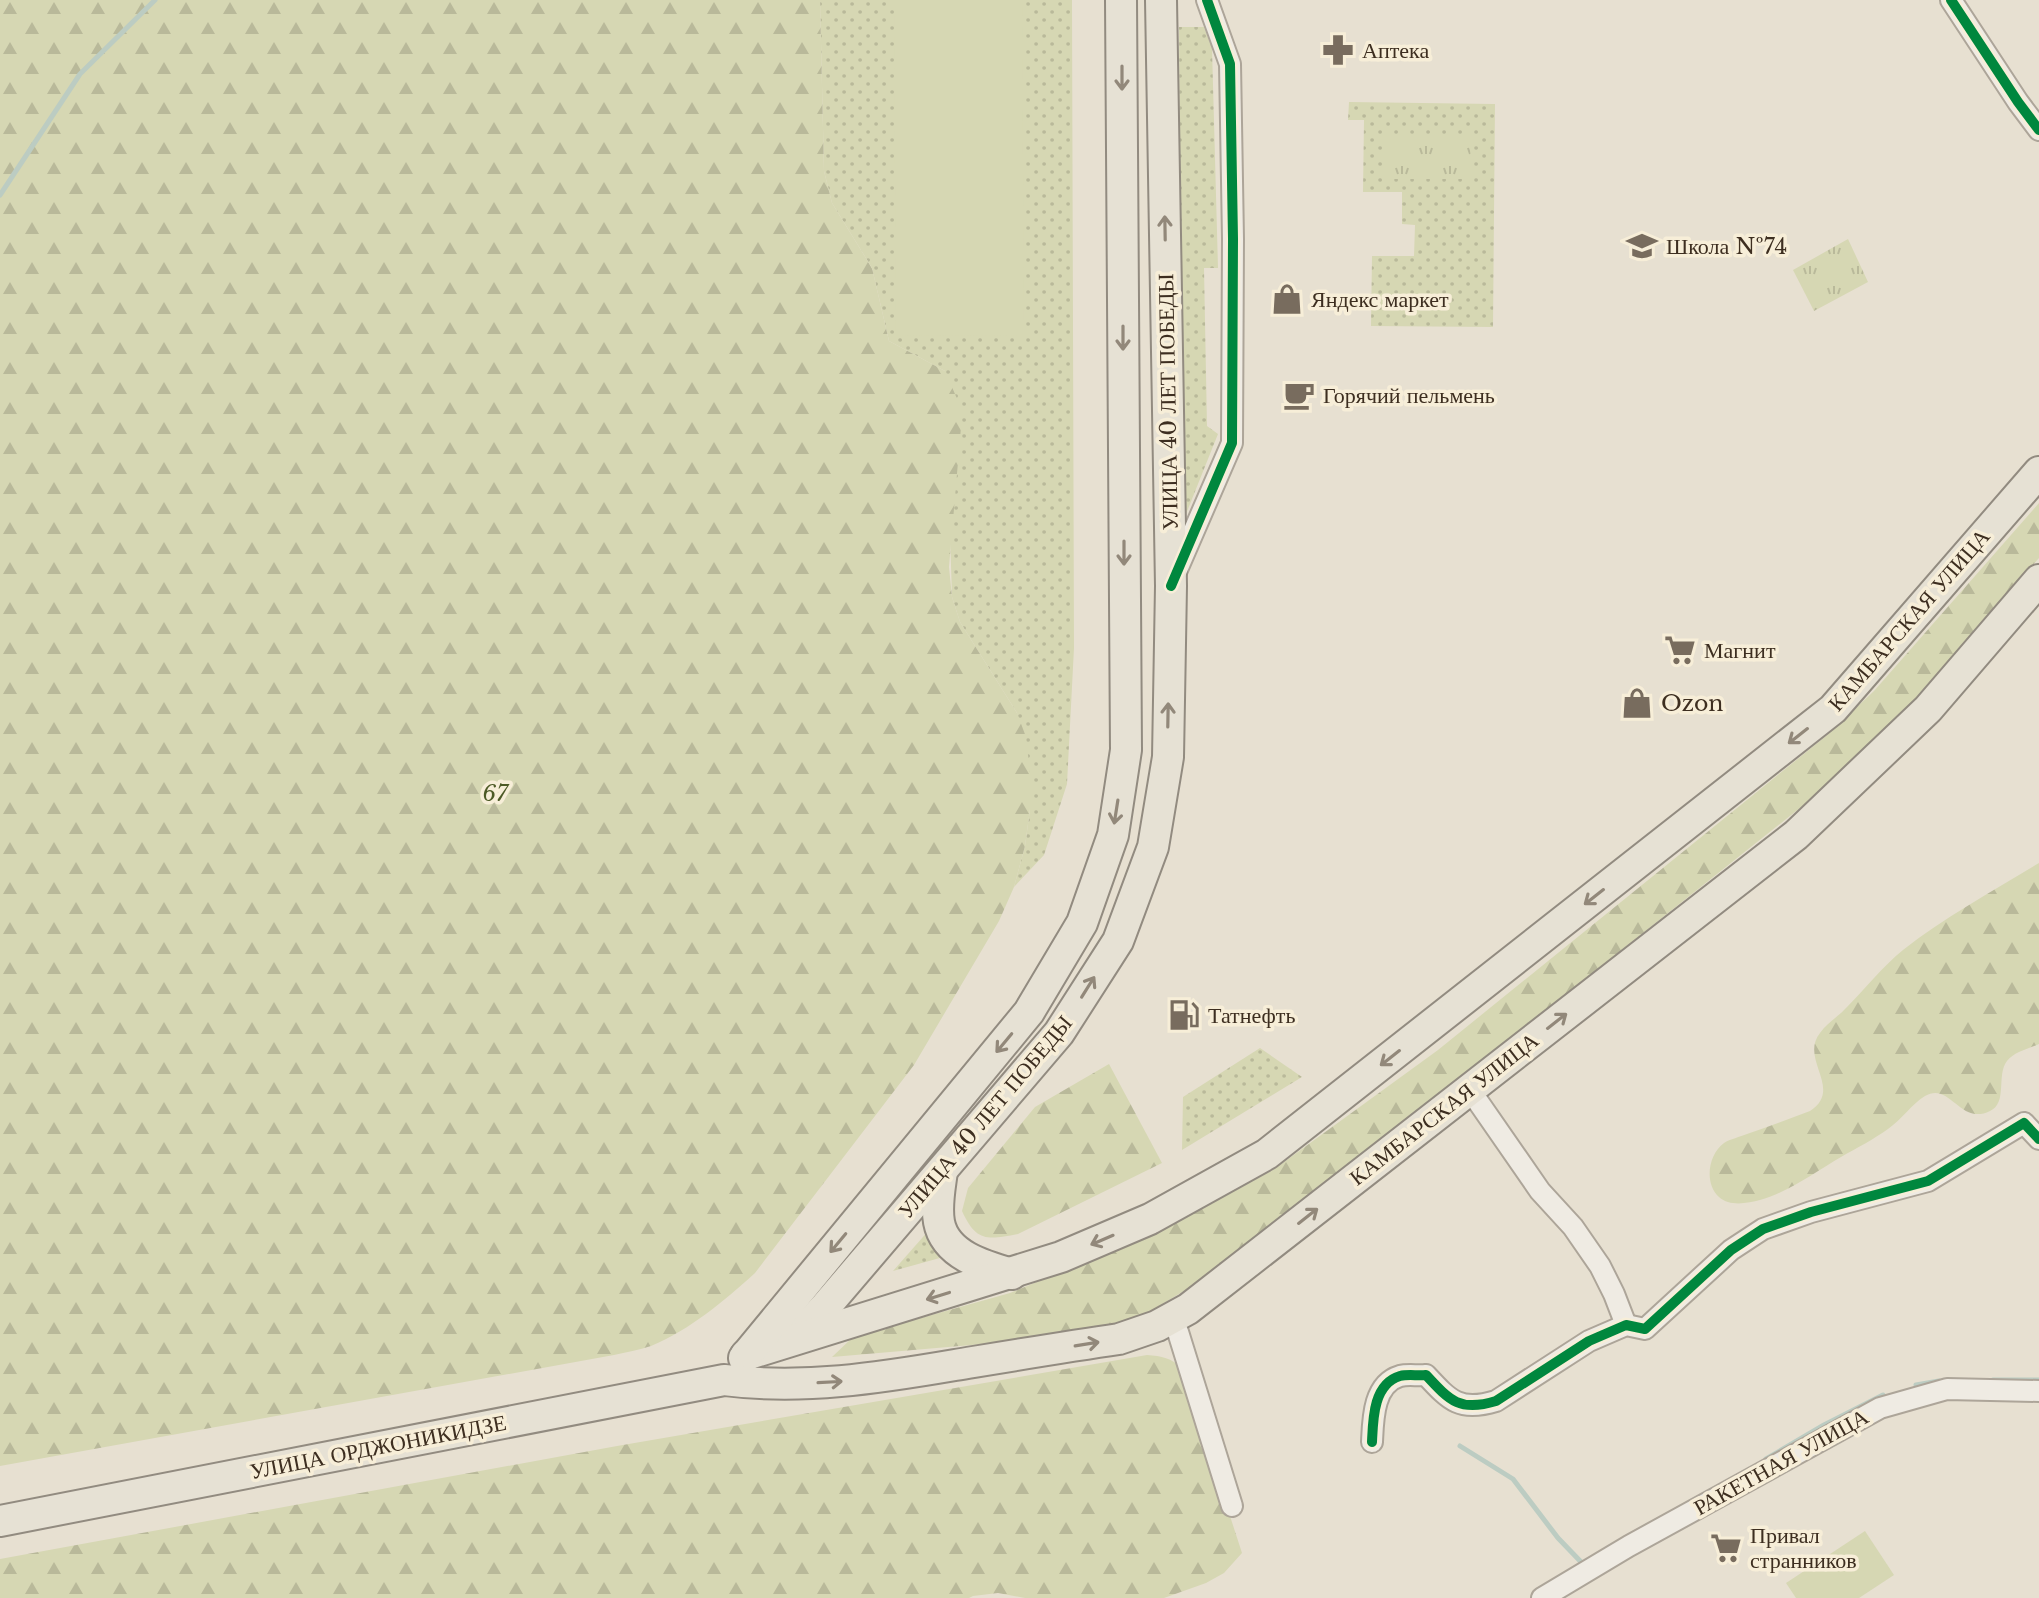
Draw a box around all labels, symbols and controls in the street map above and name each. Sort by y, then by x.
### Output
pharmacy icon: Аптека [1321,33,1355,67]
place label: Аптека [1362,37,1429,64]
one-way arrow [1114,64,1130,91]
one-way arrow [1157,215,1173,242]
school or university icon: Школа №74 [1625,229,1659,263]
place label: Школа №74 [1666,233,1787,260]
street label: УЛИЦА 40 ЛЕТ ПОБЕДЫ [1152,273,1184,531]
shop icon: Яндекс маркет [1270,282,1304,316]
place label: Яндекс маркет [1311,286,1449,313]
one-way arrow [1115,324,1131,351]
cafe icon: Горячий пельмень [1282,378,1316,412]
place label: Горячий пельмень [1323,382,1495,409]
street label: КАМБАРСКАЯ УЛИЦА [1822,523,1996,717]
one-way arrow [1116,539,1132,566]
supermarket icon: Магнит [1663,633,1697,667]
place label: Магнит [1704,637,1776,664]
shop icon: Ozon [1620,686,1654,720]
place label: Ozon [1661,690,1723,717]
one-way arrow [1161,702,1176,729]
one-way arrow [1788,728,1809,745]
park label: 67 [482,780,510,807]
one-way arrow [1108,799,1123,824]
one-way arrow [1584,888,1605,906]
one-way arrow [1081,976,1097,999]
fuel station icon: Татнефть [1167,998,1201,1032]
place label: Татнефть [1208,1002,1295,1029]
street label: УЛИЦА 40 ЛЕТ ПОБЕДЫ [892,1010,1078,1224]
one-way arrow [1546,1013,1567,1030]
street label: КАМБАРСКАЯ УЛИЦА [1344,1027,1544,1191]
one-way arrow [995,1032,1013,1052]
one-way arrow [1380,1049,1401,1067]
one-way arrow [1297,1207,1318,1224]
one-way arrow [829,1232,847,1253]
one-way arrow [1090,1233,1115,1248]
one-way arrow [925,1289,951,1304]
one-way arrow [1074,1336,1099,1351]
one-way arrow [816,1374,843,1389]
street label: РАКЕТНАЯ УЛИЦА [1689,1403,1873,1521]
street label: УЛИЦА ОРДЖОНИКИДЗЕ [247,1409,509,1485]
place label: Привал странников [1750,1522,1857,1574]
supermarket icon: Привал странников [1709,1531,1743,1565]

